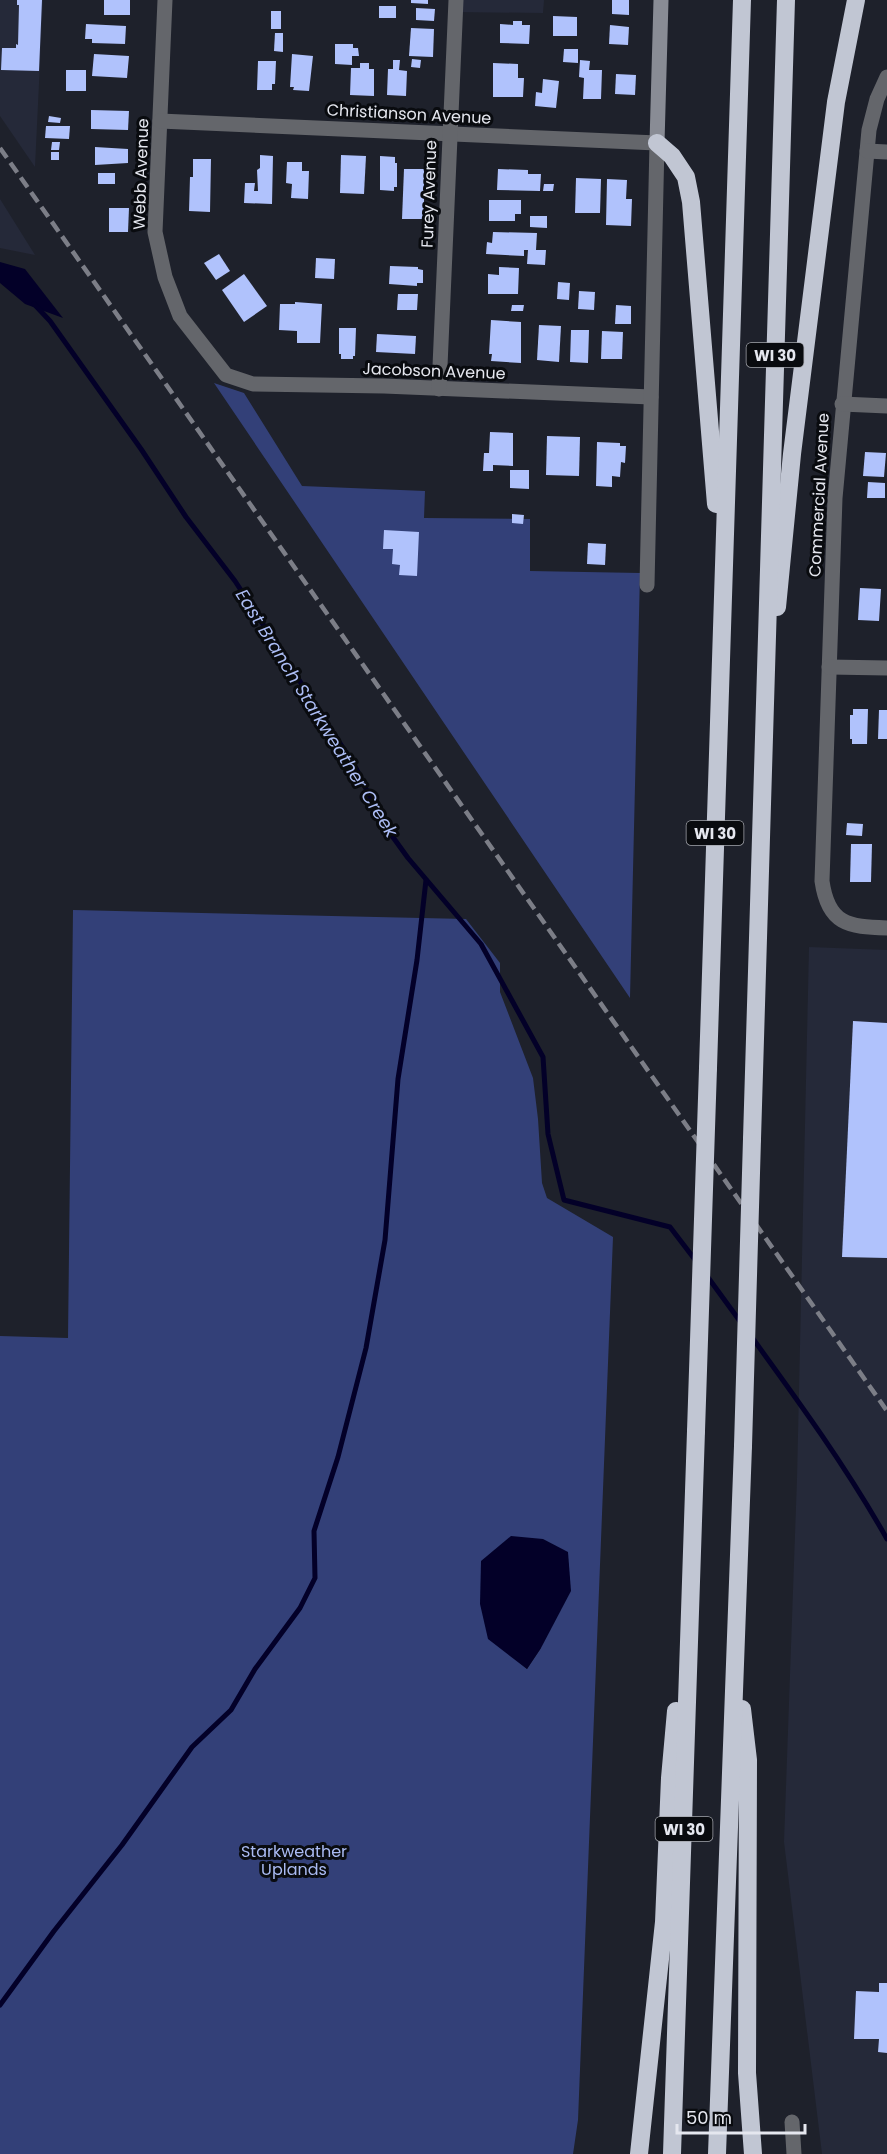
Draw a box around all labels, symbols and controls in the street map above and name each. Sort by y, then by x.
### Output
street label: Christianson Avenue [326,98,492,130]
street label: Webb Avenue [128,118,154,230]
street label: Furey Avenue [416,140,442,248]
road number: WI 30 [746,343,804,367]
street label: Jacobson Avenue [362,357,506,385]
street label: Commercial Avenue [803,412,835,578]
water label: East Branch Starkweather Creek [230,584,404,843]
road number: WI 30 [686,821,744,845]
road number: WI 30 [656,1817,712,1841]
park label: Starkweather Uplands [241,1840,347,1881]
scale bar [677,2097,804,2135]
text: 50 m [686,2105,732,2130]

